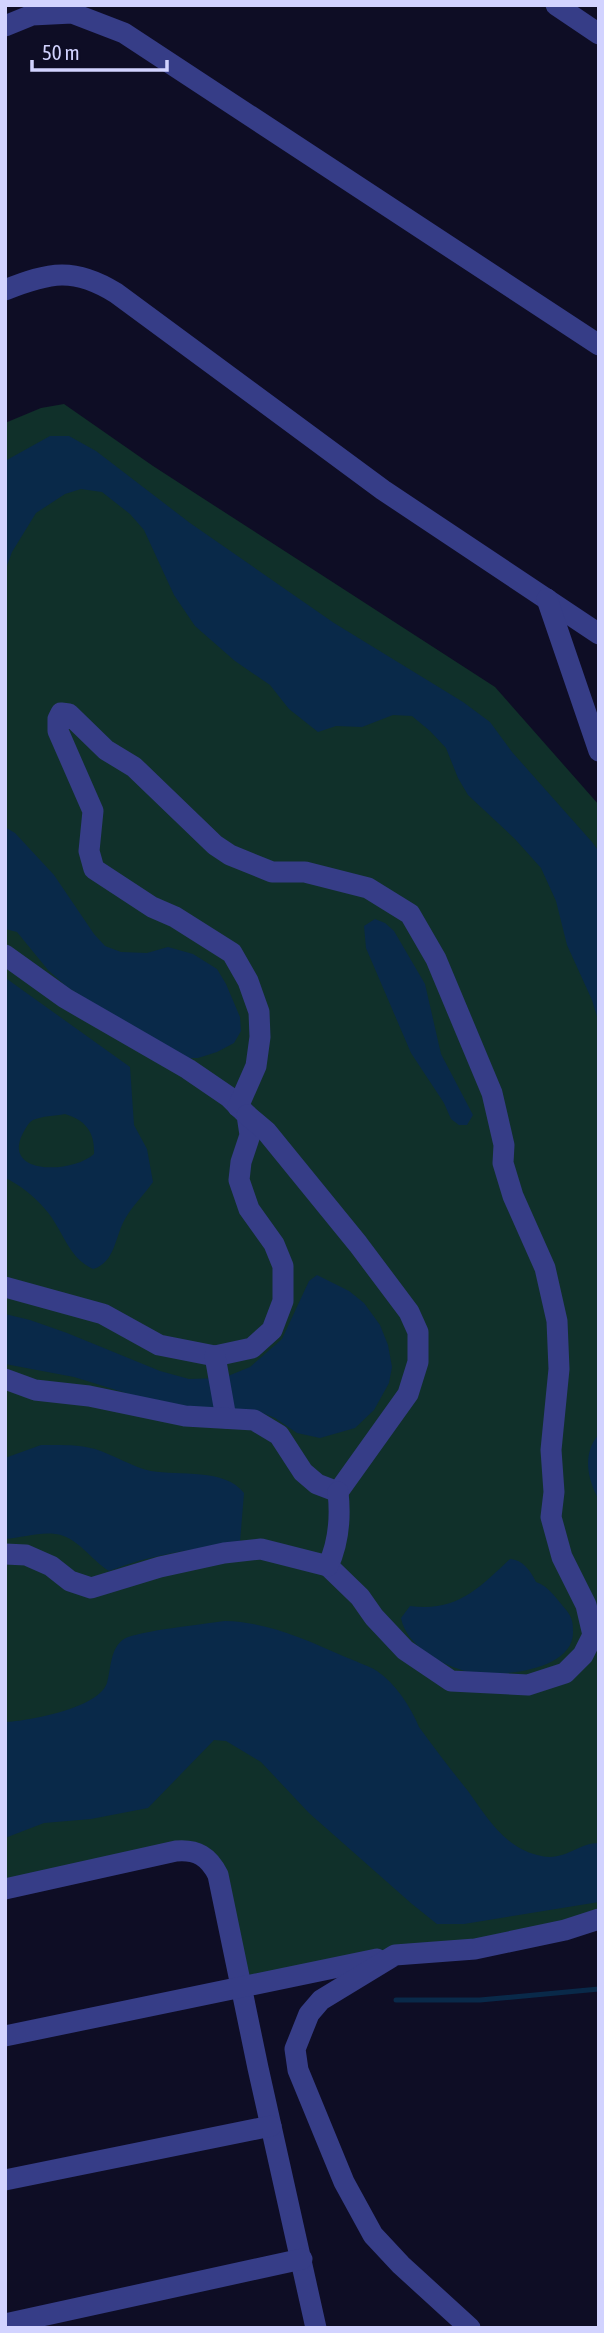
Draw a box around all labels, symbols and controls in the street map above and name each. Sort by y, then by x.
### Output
scale bar [32,28,166,72]
text: 50 m [42,40,80,64]

